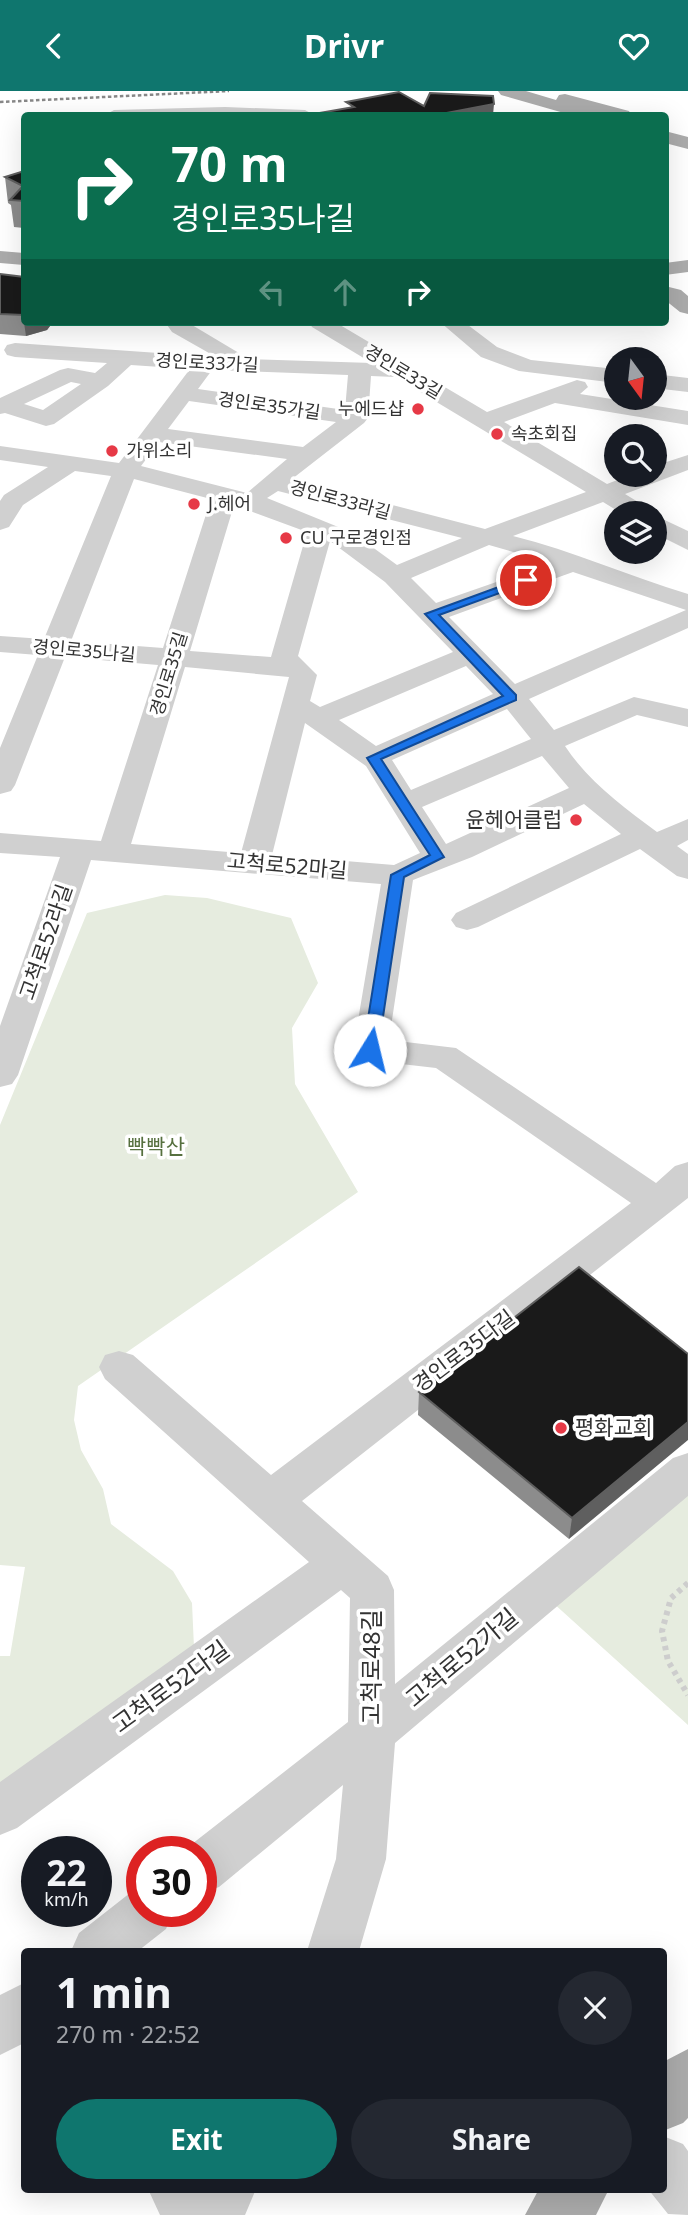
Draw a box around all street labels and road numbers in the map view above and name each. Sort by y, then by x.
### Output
street label: 경인로33길 [360,338,447,404]
street label: 경인로33가길 [155,347,259,377]
street label: 경인로35가길 [216,386,322,424]
street label: 경인로33라길 [287,474,393,524]
street label: 경인로35길 [144,629,192,719]
street label: 경인로35나길 [32,634,137,666]
street label: 고척로52마길 [226,846,348,884]
street label: 고척로52라길 [12,880,78,1003]
street label: 경인로35다길 [407,1303,520,1398]
street label: 고척로52가길 [398,1600,524,1714]
street label: 고척로48길 [354,1609,387,1725]
street label: 고척로52다길 [105,1632,236,1740]

